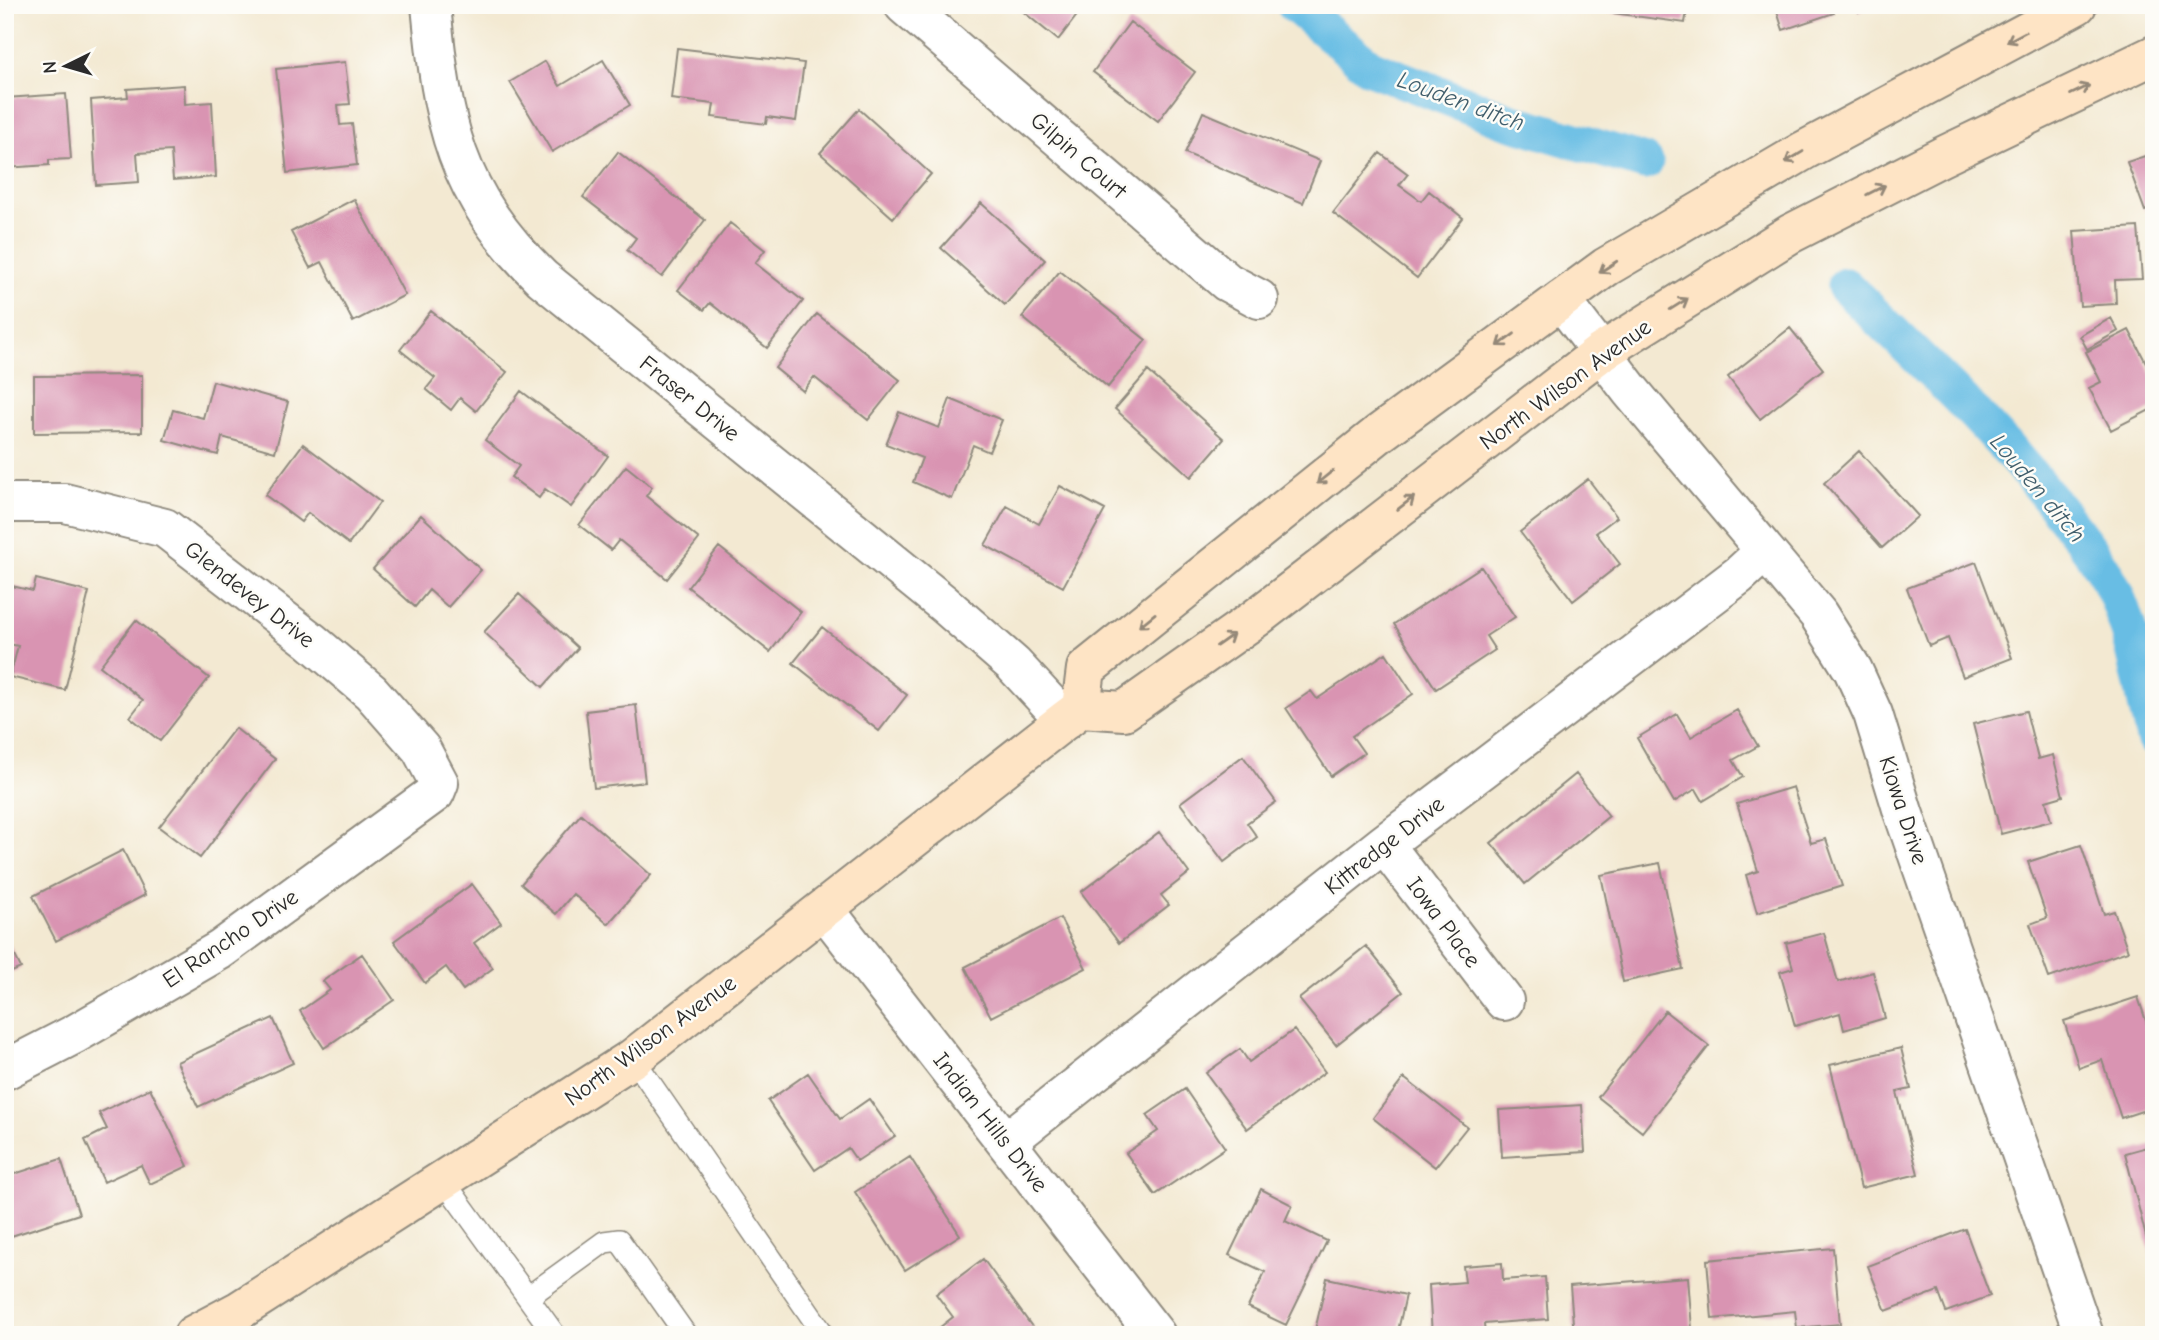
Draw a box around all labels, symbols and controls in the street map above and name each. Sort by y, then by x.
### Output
one-way arrow [2007,31,2027,45]
north arrow [32,32,102,102]
text: N [39,60,62,75]
water label: Louden ditch [1394,65,1528,137]
one-way arrow [2069,83,2090,96]
street label: Gilpin Court [1025,106,1133,205]
one-way arrow [1785,150,1805,164]
one-way arrow [1865,183,1885,197]
one-way arrow [1599,260,1619,274]
one-way arrow [1668,296,1688,310]
street label: North Wilson Avenue [1474,313,1656,456]
one-way arrow [1497,333,1516,348]
street label: Fraser Drive [634,350,745,447]
water label: Louden ditch [1985,428,2091,548]
one-way arrow [1316,470,1334,485]
one-way arrow [1397,495,1415,510]
street label: Glendevey Drive [179,535,320,654]
one-way arrow [1139,612,1157,627]
one-way arrow [1215,633,1234,647]
street label: Kiowa Drive [1873,752,1934,868]
street label: Kittredge Drive [1319,790,1450,901]
street label: Iowa Place [1401,872,1486,973]
street label: El Rancho Drive [157,883,303,994]
street label: North Wilson Avenue [559,969,741,1112]
street label: Indian Hills Drive [928,1047,1054,1198]

